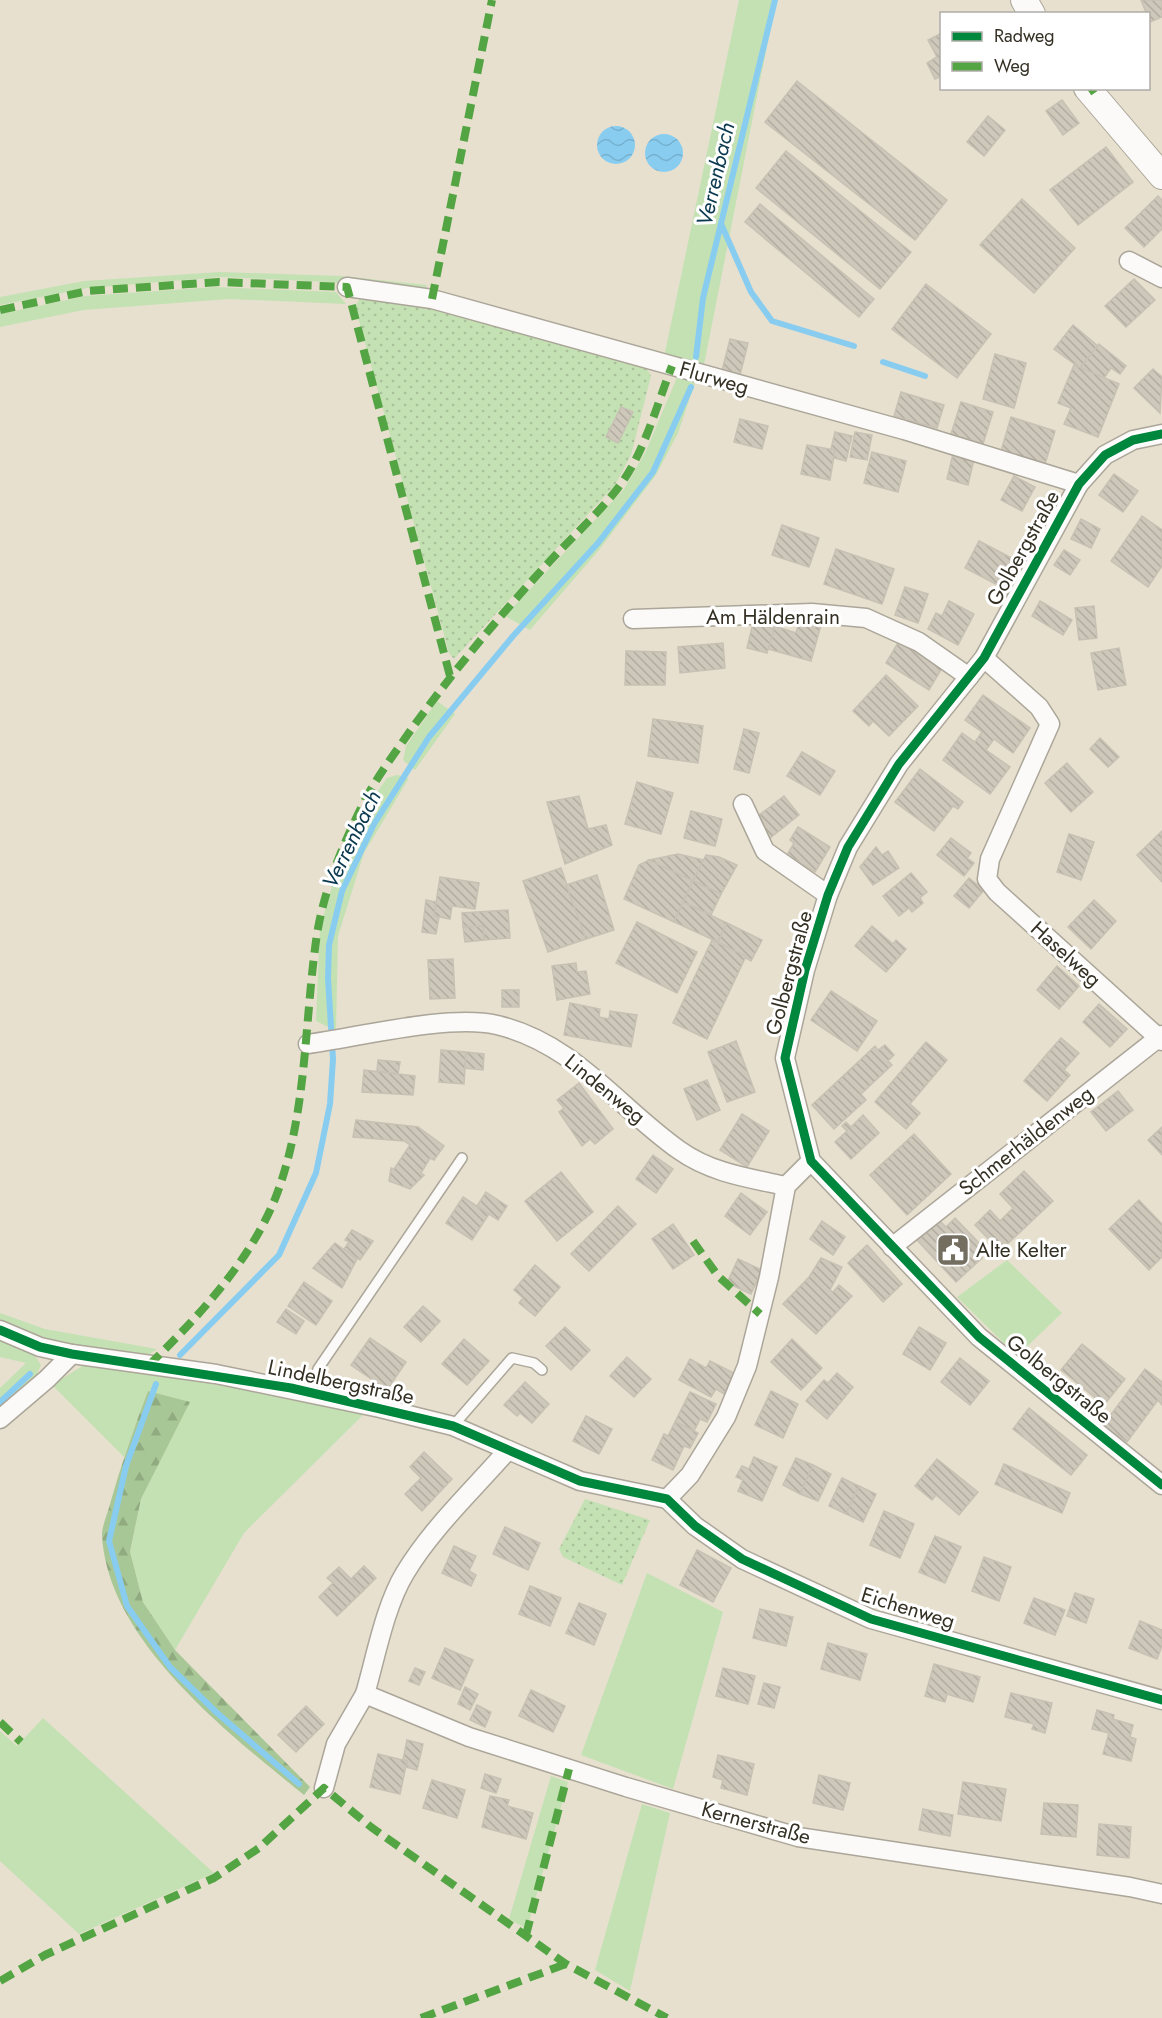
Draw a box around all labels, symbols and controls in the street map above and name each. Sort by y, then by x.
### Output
legend [940,12,1150,90]
text: Radweg [994,23,1055,49]
text: Weg [994,53,1030,79]
water label: Verrenbach [688,119,742,229]
street label: Flurweg [676,354,752,402]
street label: Golbergstraße [979,485,1067,611]
street label: Am Häldenrain [706,602,840,632]
water label: Verrenbach [313,785,389,893]
street label: Golbergstraße [758,907,820,1039]
street label: Haselweg [1024,914,1108,994]
street label: Lindenweg [558,1047,652,1131]
street label: Schmerhäldenweg [952,1079,1100,1203]
public building icon: Alte Kelter [935,1232,971,1268]
place label: Alte Kelter [976,1235,1068,1265]
street label: Golbergstraße [1000,1327,1118,1431]
street label: Lindelbergstraße [265,1352,417,1412]
street label: Eichenweg [857,1580,959,1636]
street label: Kernerstraße [698,1794,814,1852]

